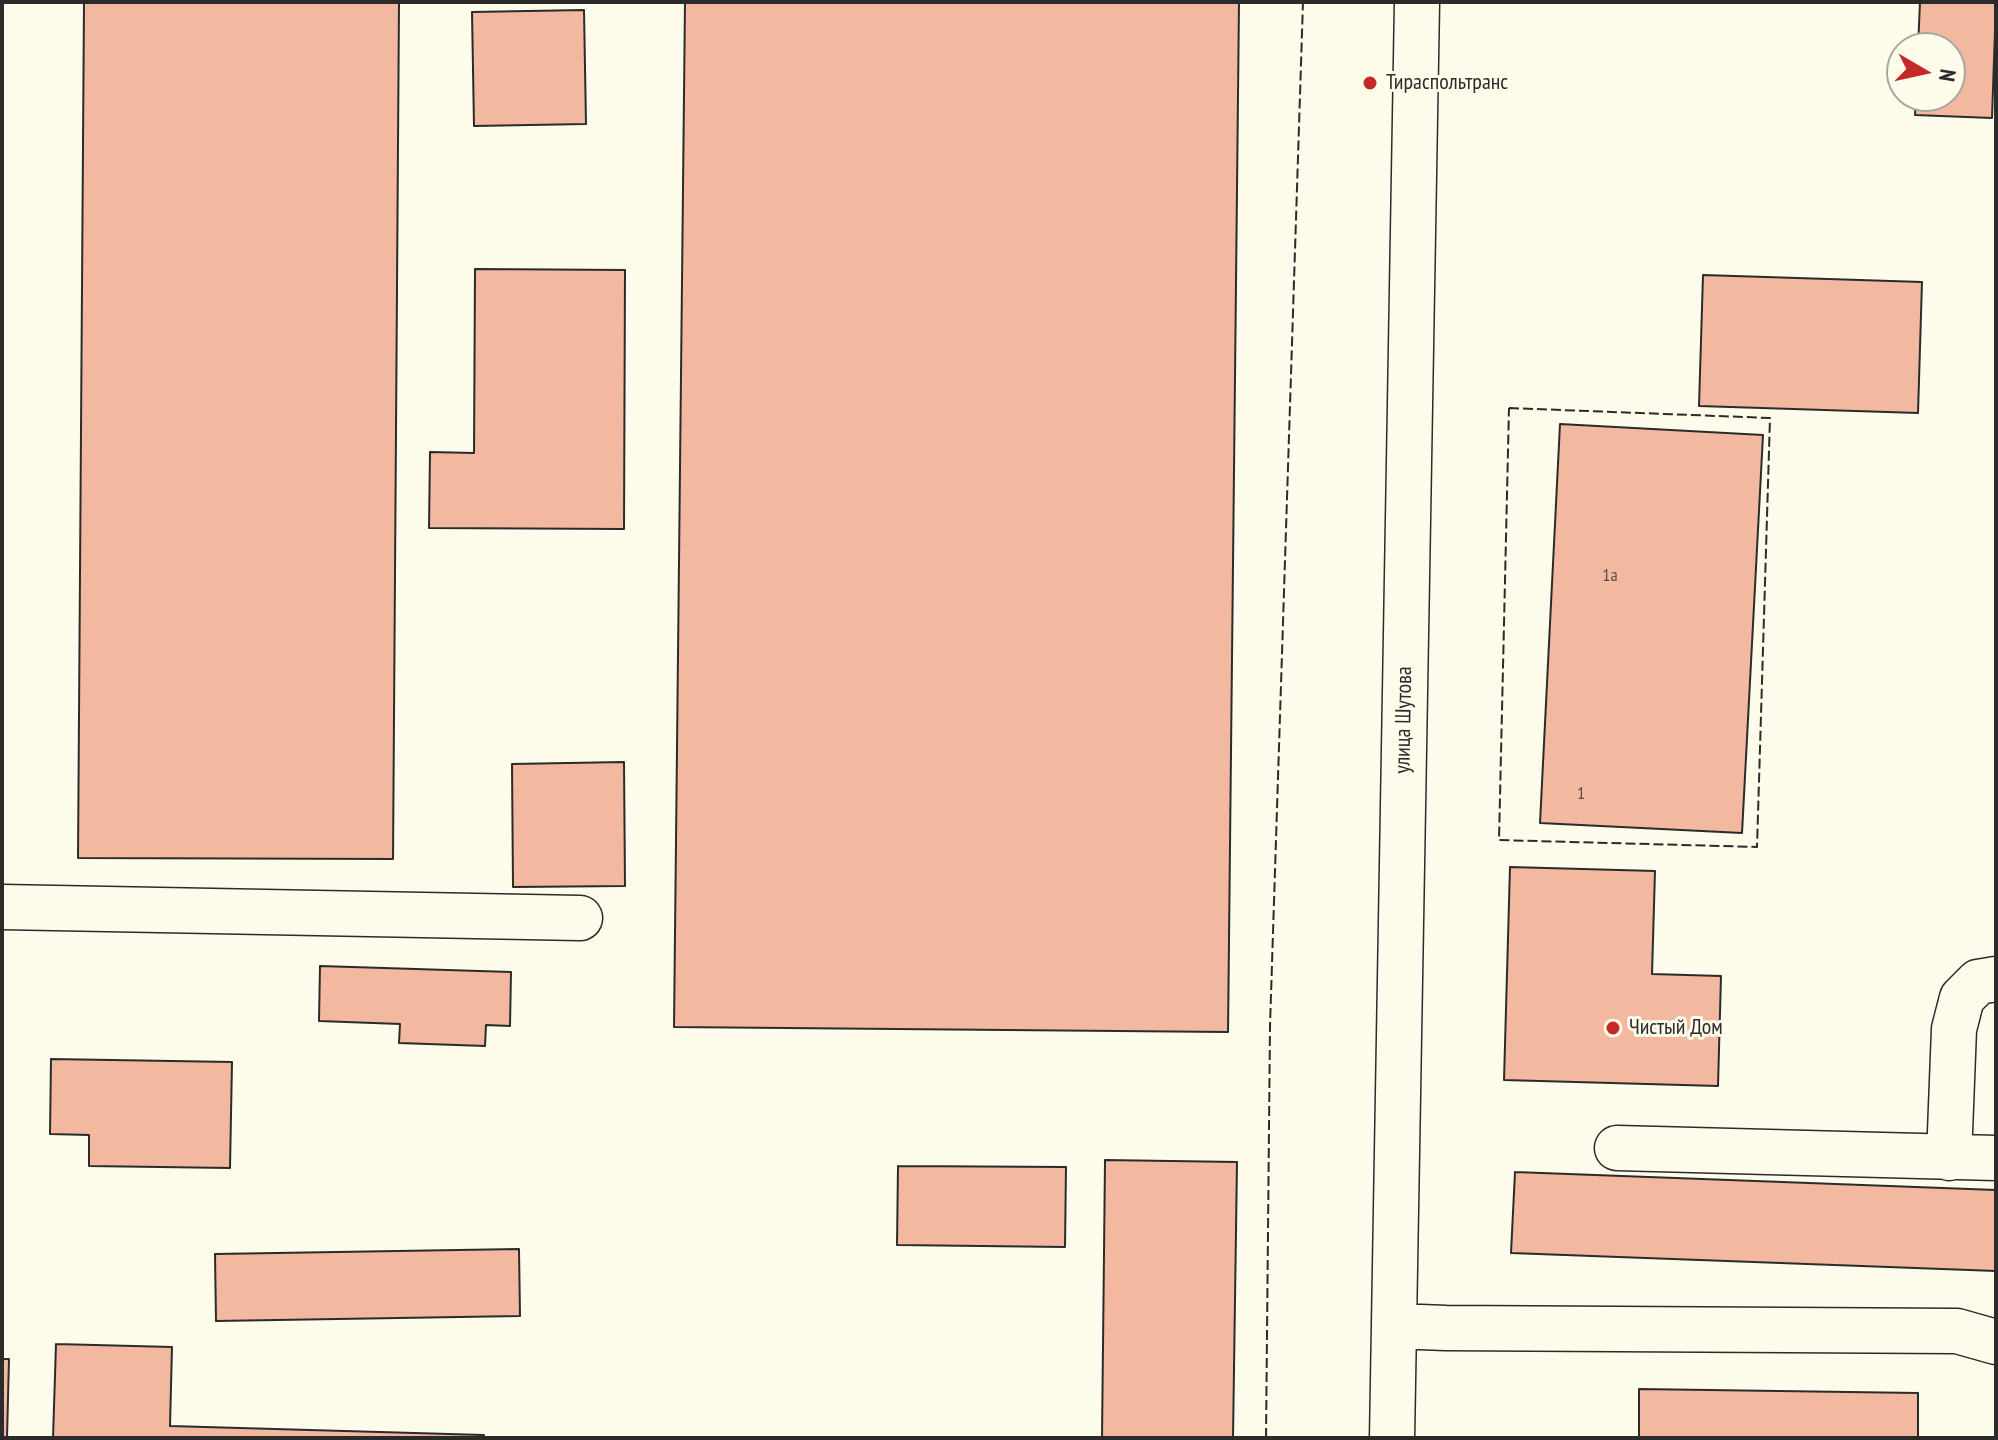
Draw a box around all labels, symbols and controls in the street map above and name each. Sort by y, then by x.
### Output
north arrow [1886,32,1966,112]
text: N [1933,67,1962,83]
place label: Тираспольтранс [1386,70,1508,96]
marker: Тираспольтранс [1361,74,1379,92]
house number: 1а [1602,565,1618,587]
street label: улица Шутова [1390,666,1418,774]
house number: 1 [1577,783,1585,805]
place label: Чистый Дом [1629,1015,1723,1041]
marker: Чистый Дом [1604,1019,1622,1037]

